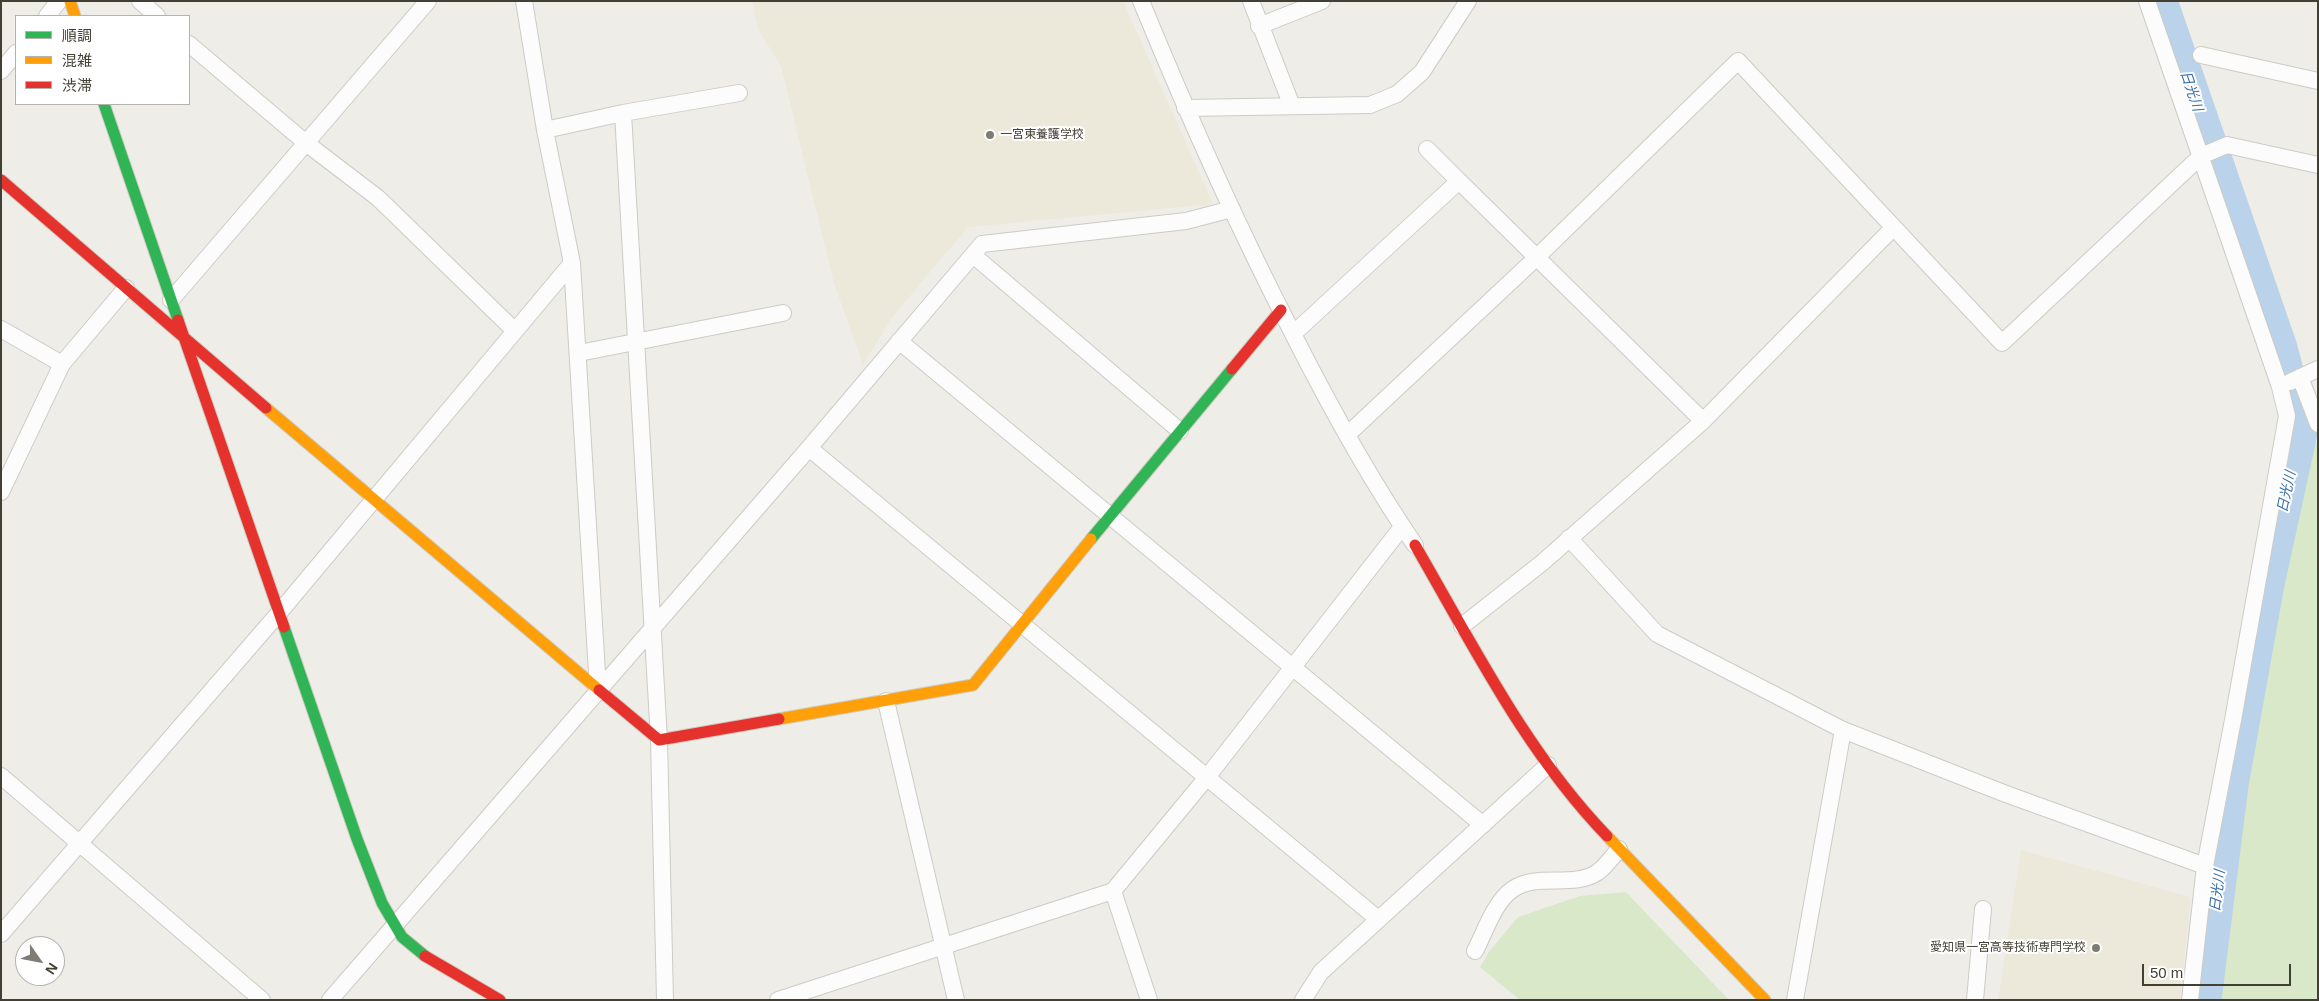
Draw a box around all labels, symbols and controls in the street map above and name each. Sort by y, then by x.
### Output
legend [15,15,190,105]
text: 順調 [62,27,92,44]
text: 混雑 [62,52,92,69]
water label: 日光川 [2176,68,2206,114]
text: 渋滞 [62,77,92,94]
place label: 一宮東養護学校 [1000,128,1084,142]
marker: 一宮東養護学校 [984,129,996,141]
water label: 日光川 [2274,470,2300,514]
water label: 日光川 [2207,869,2229,913]
north arrow [15,936,65,986]
place label: 愛知県一宮高等技術専門学校 [1930,941,2086,955]
marker: 愛知県一宮高等技術専門学校 [2090,942,2102,954]
scale bar [2144,954,2293,986]
text: N [42,960,61,977]
text: 50 m [2150,964,2183,981]

